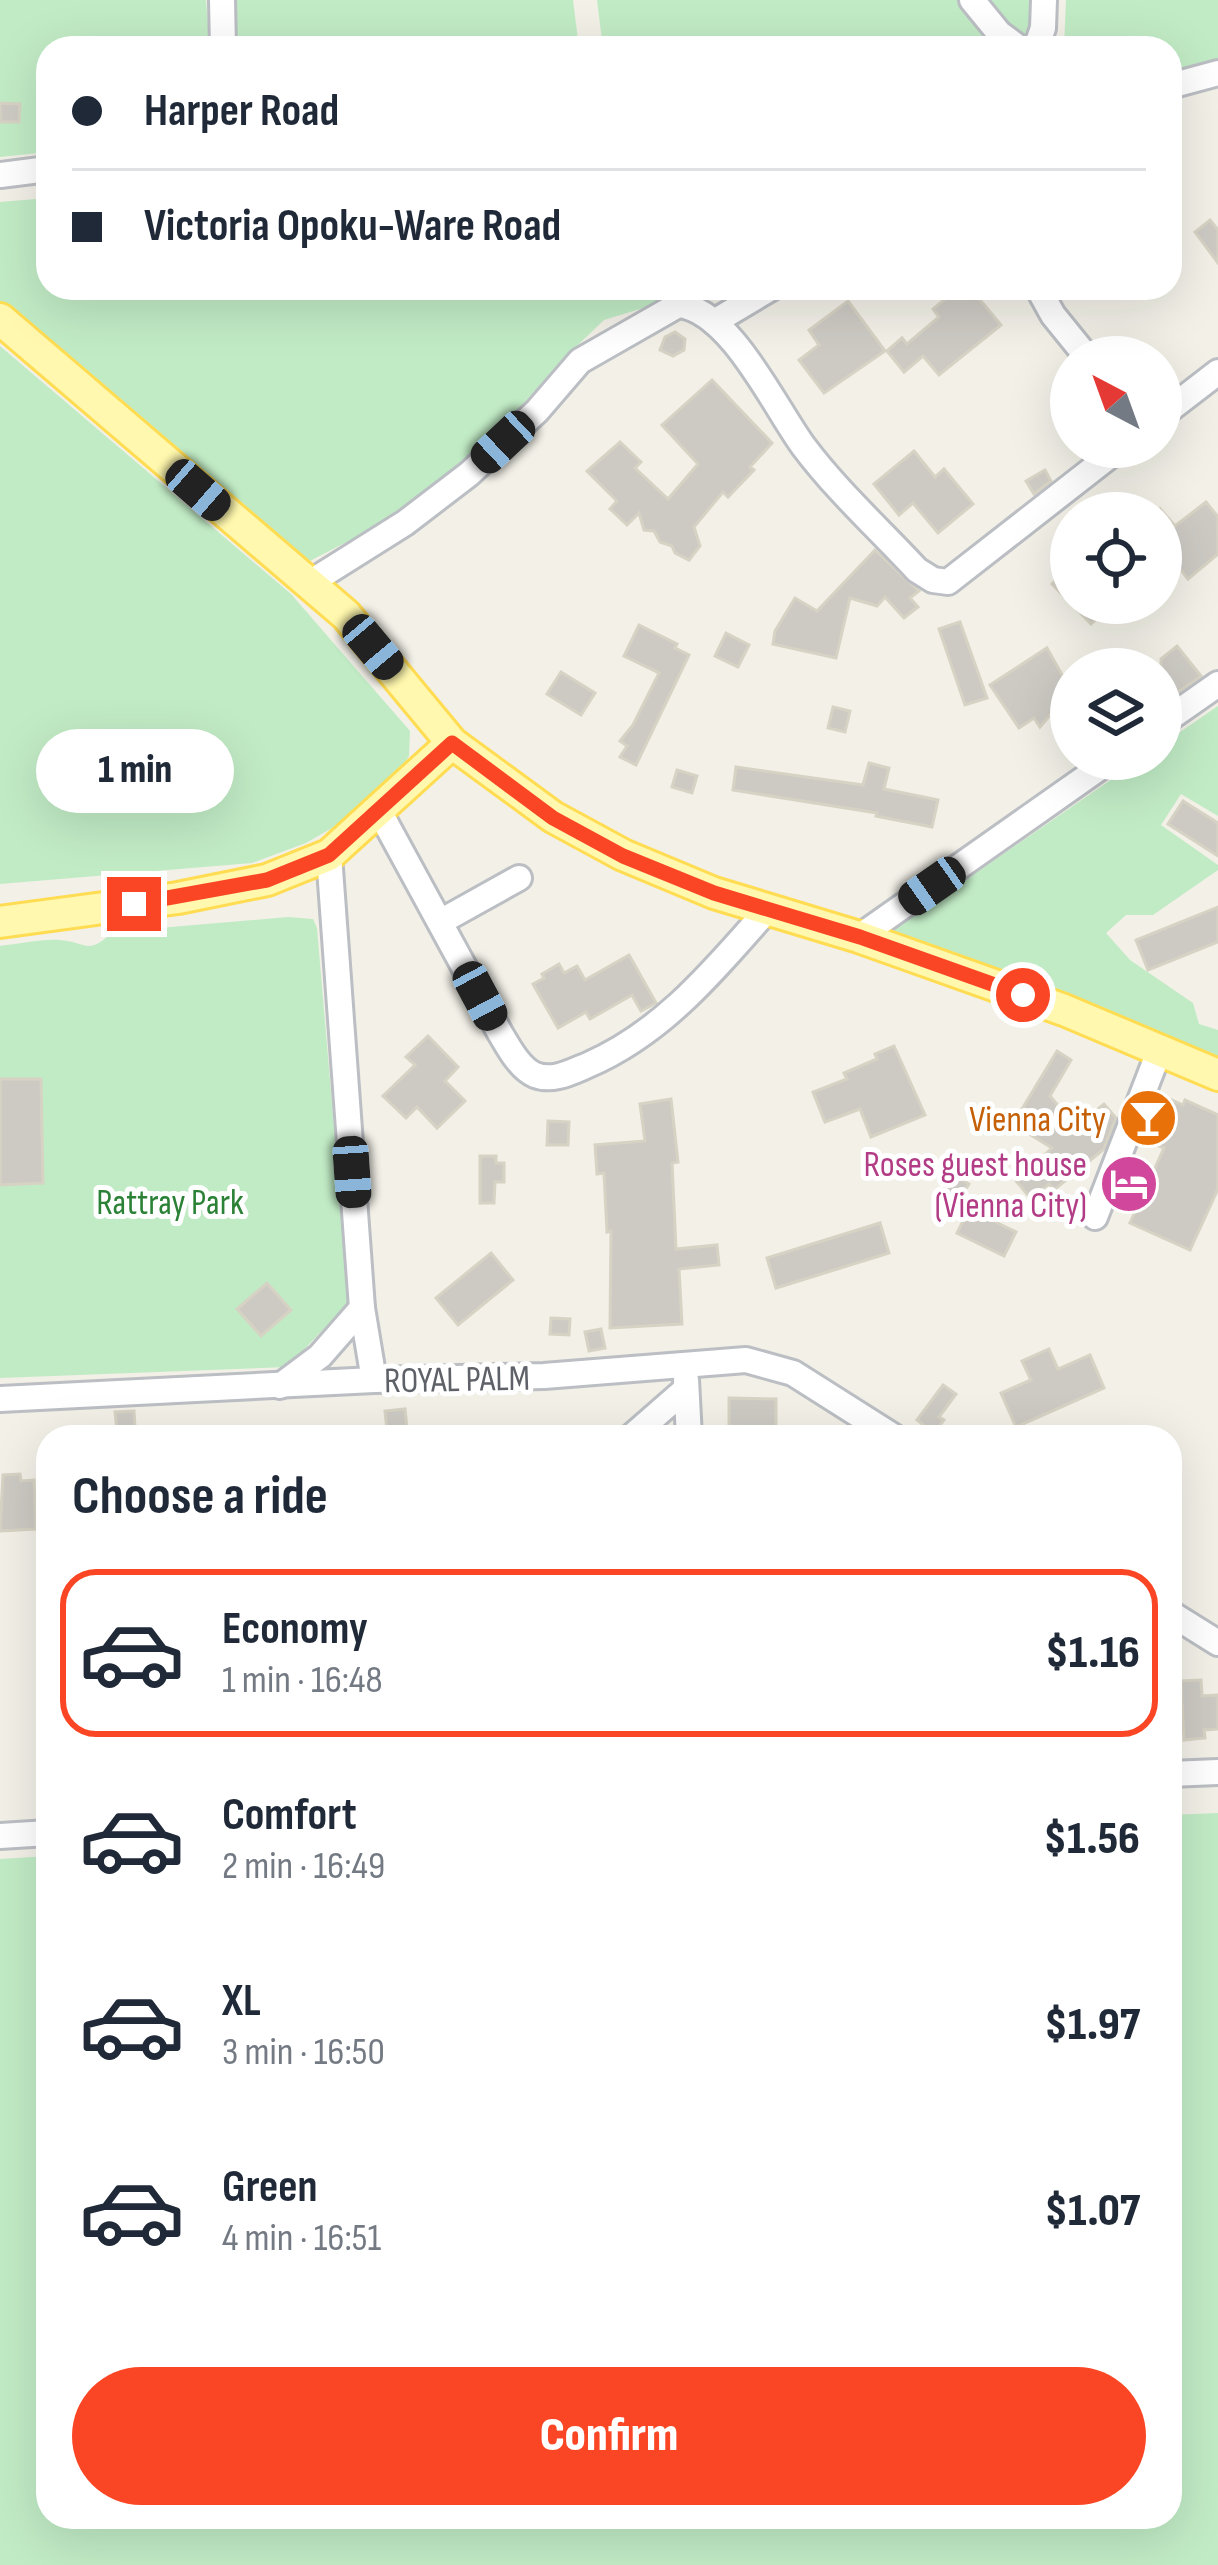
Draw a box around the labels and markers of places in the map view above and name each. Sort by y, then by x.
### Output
bar icon: Vienna City [1117,1087,1179,1149]
place label: Vienna City [969,1099,1106,1142]
place label: Roses guest house (Vienna City) [864,1144,1087,1228]
hotel icon: Roses guest house (Vienna City) [1098,1153,1160,1215]

